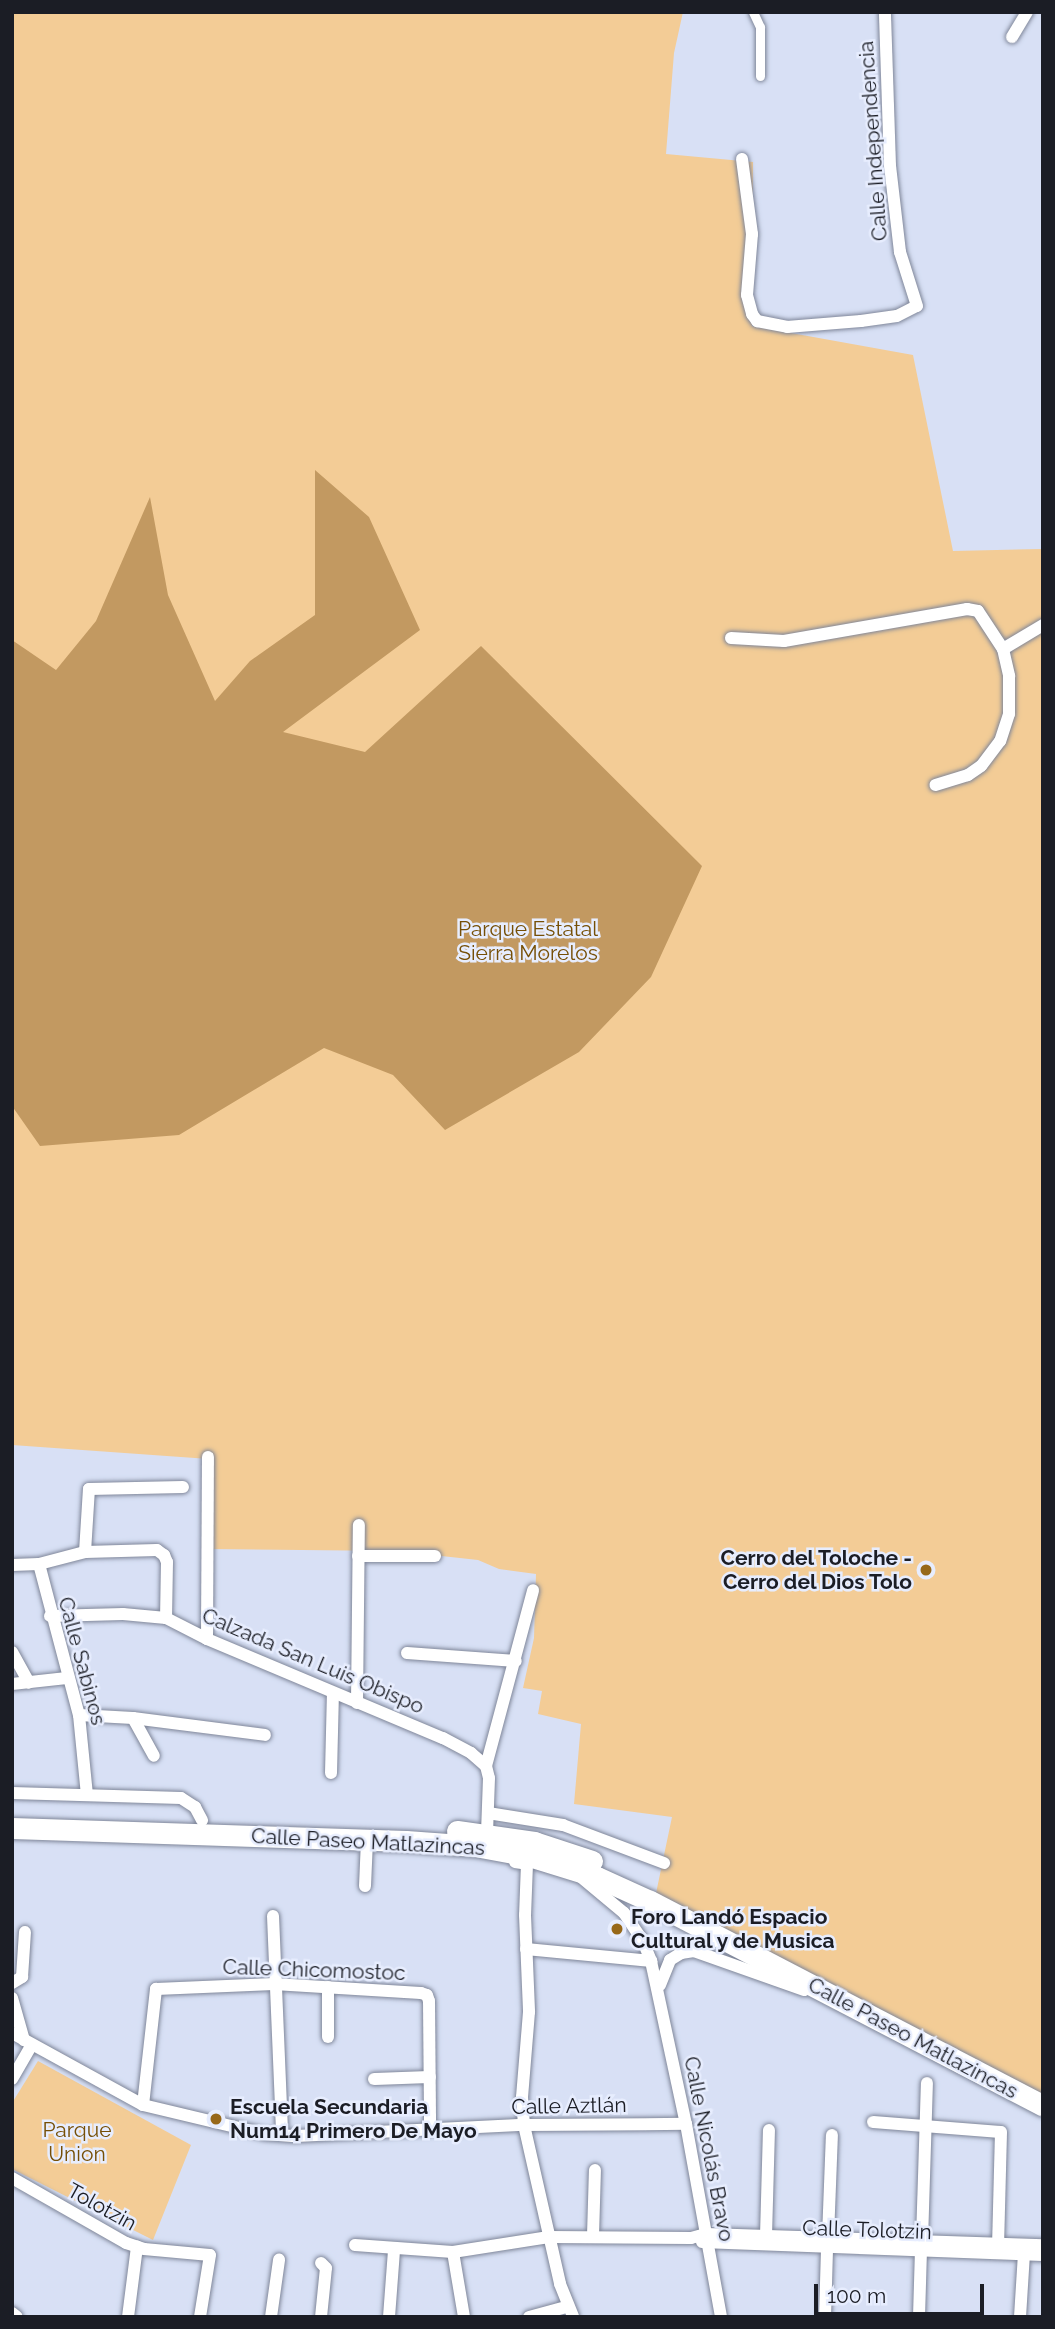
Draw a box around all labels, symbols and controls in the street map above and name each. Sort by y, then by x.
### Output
street label: Calle Independencia [853,40,893,242]
park label: Parque Estatal Sierra Morelos [458,916,598,966]
place label: Cerro del Toloche - Cerro del Dios Tolo [719,1545,912,1595]
marker: Cerro del Toloche - Cerro del Dios Tolo [918,1562,934,1578]
street label: Calle Sabinos [53,1594,111,1728]
street label: Calzada San Luis Obispo [198,1603,428,1719]
street label: Calle Paseo Matlazincas [251,1823,485,1861]
place label: Foro Landó Espacio Cultural y de Musica [631,1904,836,1954]
marker: Foro Landó Espacio Cultural y de Musica [609,1921,625,1937]
street label: Calle Chicomostoc [222,1954,406,1986]
street label: Calle Paseo Matlazincas [804,1972,1022,2104]
street label: Calle Nicolás Bravo [679,2054,739,2244]
street label: Calle Aztlán [511,2092,627,2120]
place label: Escuela Secundaria Num14 Primero De Mayo [230,2094,477,2144]
marker: Escuela Secundaria Num14 Primero De Mayo [208,2111,224,2127]
park label: Parque Union [42,2117,112,2167]
street label: Tolotzin [63,2178,141,2236]
street label: Calle Tolotzin [802,2215,932,2245]
scale bar [817,2270,987,2314]
text: 100 m [827,2283,886,2308]

